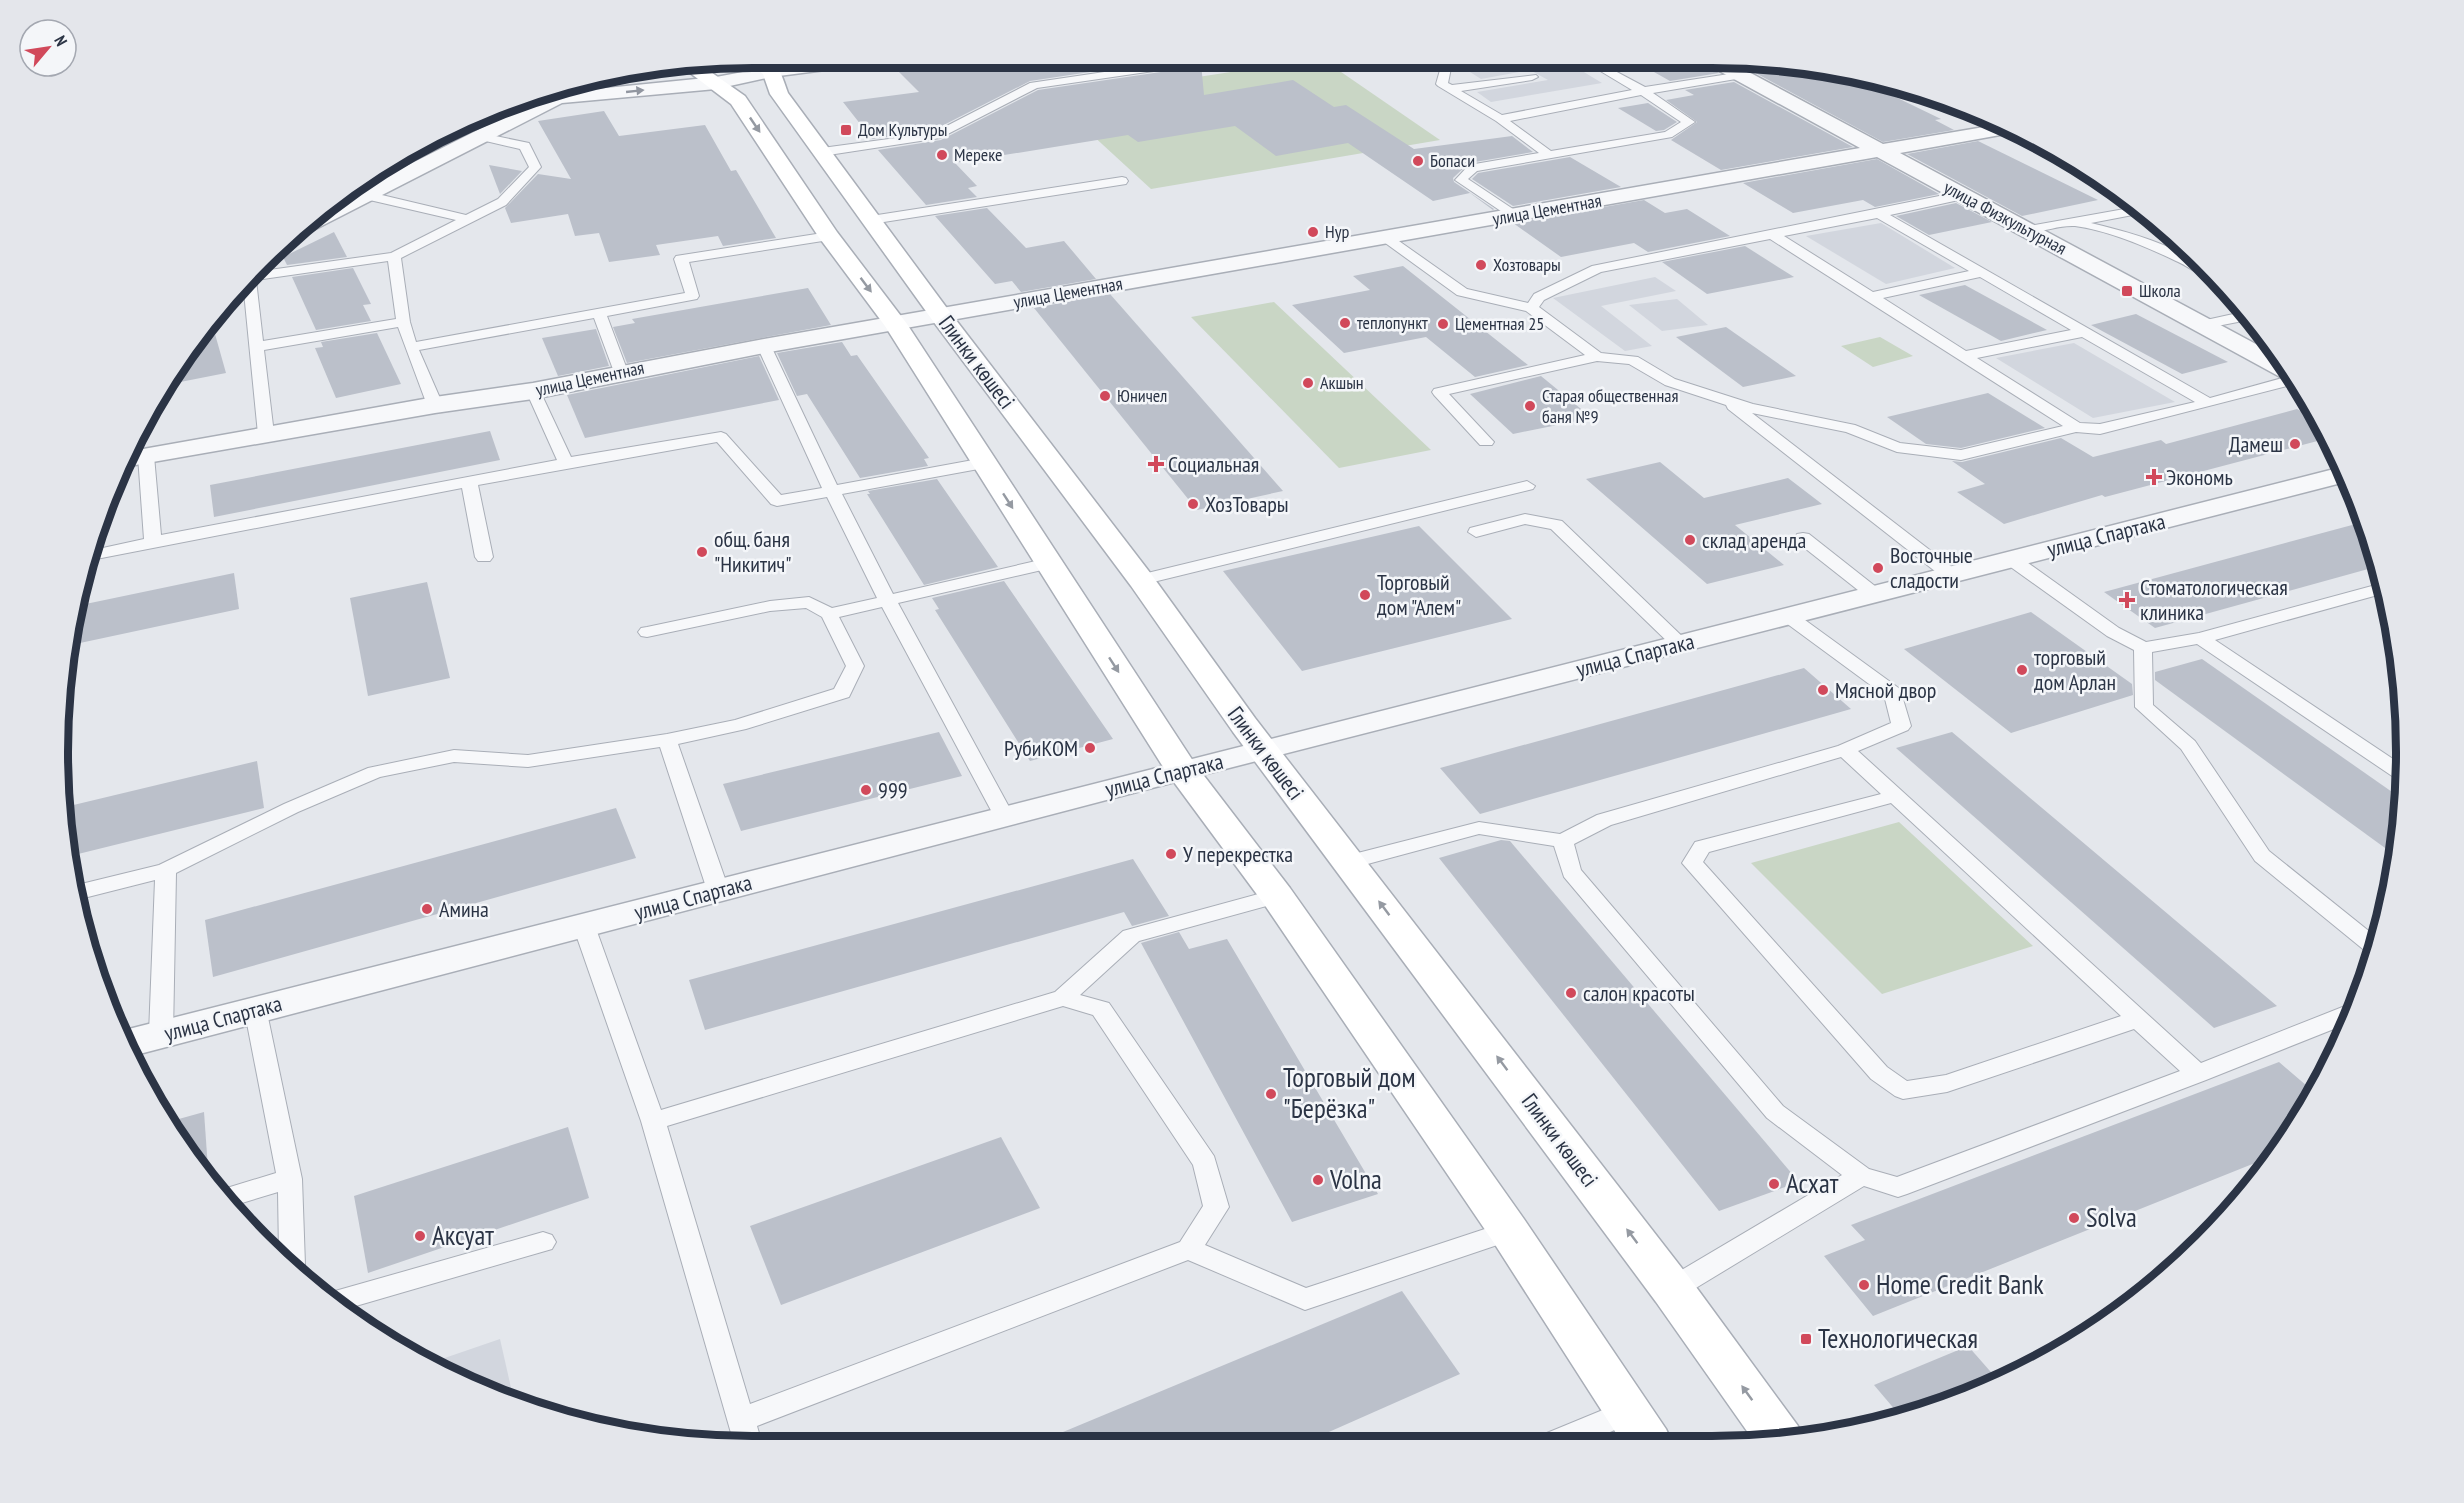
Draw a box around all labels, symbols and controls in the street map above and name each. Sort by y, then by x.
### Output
north arrow [18,18,78,78]
text: N [50,32,72,49]
one-way arrow [626,86,645,96]
one-way arrow [749,117,761,133]
place label: Дом Культуры [858,118,947,141]
marker: Дом Культуры [839,123,853,137]
place label: Мереке [954,143,1002,166]
marker: Мереке [935,148,949,162]
place label: Бопаси [1430,149,1475,172]
marker: Бопаси [1411,154,1425,168]
street label: улица Физкультурная [1940,176,2071,260]
street label: улица Цементная [1491,189,1603,230]
place label: Нур [1325,220,1349,243]
marker: Нур [1306,225,1320,239]
place label: Хозтовары [1493,253,1561,276]
marker: Хозтовары [1474,258,1488,272]
street label: улица Цементная [1012,272,1124,313]
one-way arrow [860,277,872,293]
place label: Школа [2139,279,2181,302]
marker: Школа [2120,284,2134,298]
street label: Глинки көшесі [933,310,1021,414]
place label: теплопункт [1357,311,1428,334]
place label: Цементная 25 [1455,312,1544,335]
marker: теплопункт [1338,316,1352,330]
marker: Цементная 25 [1436,317,1450,331]
street label: улица Цементная [534,356,646,401]
place label: Акшын [1320,371,1364,394]
marker: Акшын [1301,376,1315,390]
place label: Юничел [1117,384,1167,407]
place label: Старая общественная баня №9 [1542,384,1678,428]
marker: Юничел [1098,389,1112,403]
marker: Старая общественная баня №9 [1523,399,1537,413]
place label: Дамеш [2229,430,2283,458]
marker: Дамеш [2288,437,2302,451]
place label: Социальная [1168,450,1259,478]
marker: Социальная [1149,457,1163,471]
place label: Экономь [2166,463,2233,491]
marker: Экономь [2147,470,2161,484]
place label: ХозТовары [1205,490,1289,518]
one-way arrow [1003,493,1014,509]
marker: ХозТовары [1186,497,1200,511]
street label: улица Спартака [2044,507,2168,563]
place label: общ. баня "Никитич" [714,525,792,578]
place label: склад аренда [1702,526,1806,554]
marker: склад аренда [1683,533,1697,547]
place label: Восточные сладости [1890,541,1973,594]
marker: общ. баня "Никитич" [695,545,709,559]
marker: Восточные сладости [1871,561,1885,575]
place label: Торговый дом "Алем" [1377,568,1461,621]
place label: Стоматологическая клиника [2140,573,2288,626]
marker: Торговый дом "Алем" [1358,588,1372,602]
marker: Стоматологическая клиника [2118,591,2136,609]
street label: улица Спартака [1573,627,1697,683]
place label: торговый дом Арлан [2034,643,2116,696]
one-way arrow [1108,657,1119,673]
marker: торговый дом Арлан [2015,663,2029,677]
place label: Мясной двор [1835,676,1936,704]
marker: Мясной двор [1816,683,1830,697]
street label: Глинки көшесі [1222,701,1310,805]
place label: РубиКОМ [1004,734,1078,762]
marker: РубиКОМ [1083,741,1097,755]
street label: улица Спартака [1102,747,1226,803]
place label: 999 [878,776,908,804]
marker: 999 [859,783,873,797]
place label: У перекрестка [1183,840,1293,868]
marker: У перекрестка [1164,847,1178,861]
street label: улица Спартака [631,868,755,926]
place label: Амина [439,895,489,923]
one-way arrow [1378,900,1390,916]
marker: Амина [420,902,434,916]
place label: салон красоты [1583,979,1695,1007]
marker: салон красоты [1564,986,1578,1000]
street label: улица Спартака [161,989,285,1047]
one-way arrow [1496,1056,1508,1071]
place label: Торговый дом "Берёзка" [1283,1060,1416,1125]
marker: Торговый дом "Берёзка" [1264,1087,1278,1101]
street label: Глинки көшесі [1516,1088,1604,1192]
place label: Volna [1329,1162,1382,1196]
place label: Асхат [1786,1166,1839,1200]
marker: Volna [1311,1173,1325,1187]
marker: Асхат [1767,1177,1781,1191]
place label: Solva [2086,1200,2137,1234]
marker: Solva [2067,1211,2081,1225]
place label: Аксуат [432,1218,494,1252]
one-way arrow [1626,1228,1638,1244]
marker: Аксуат [413,1229,427,1243]
place label: Home Credit Bank [1876,1267,2044,1301]
marker: Home Credit Bank [1857,1278,1871,1292]
place label: Технологическая [1818,1321,1978,1355]
marker: Технологическая [1799,1332,1813,1346]
one-way arrow [1741,1386,1753,1402]

